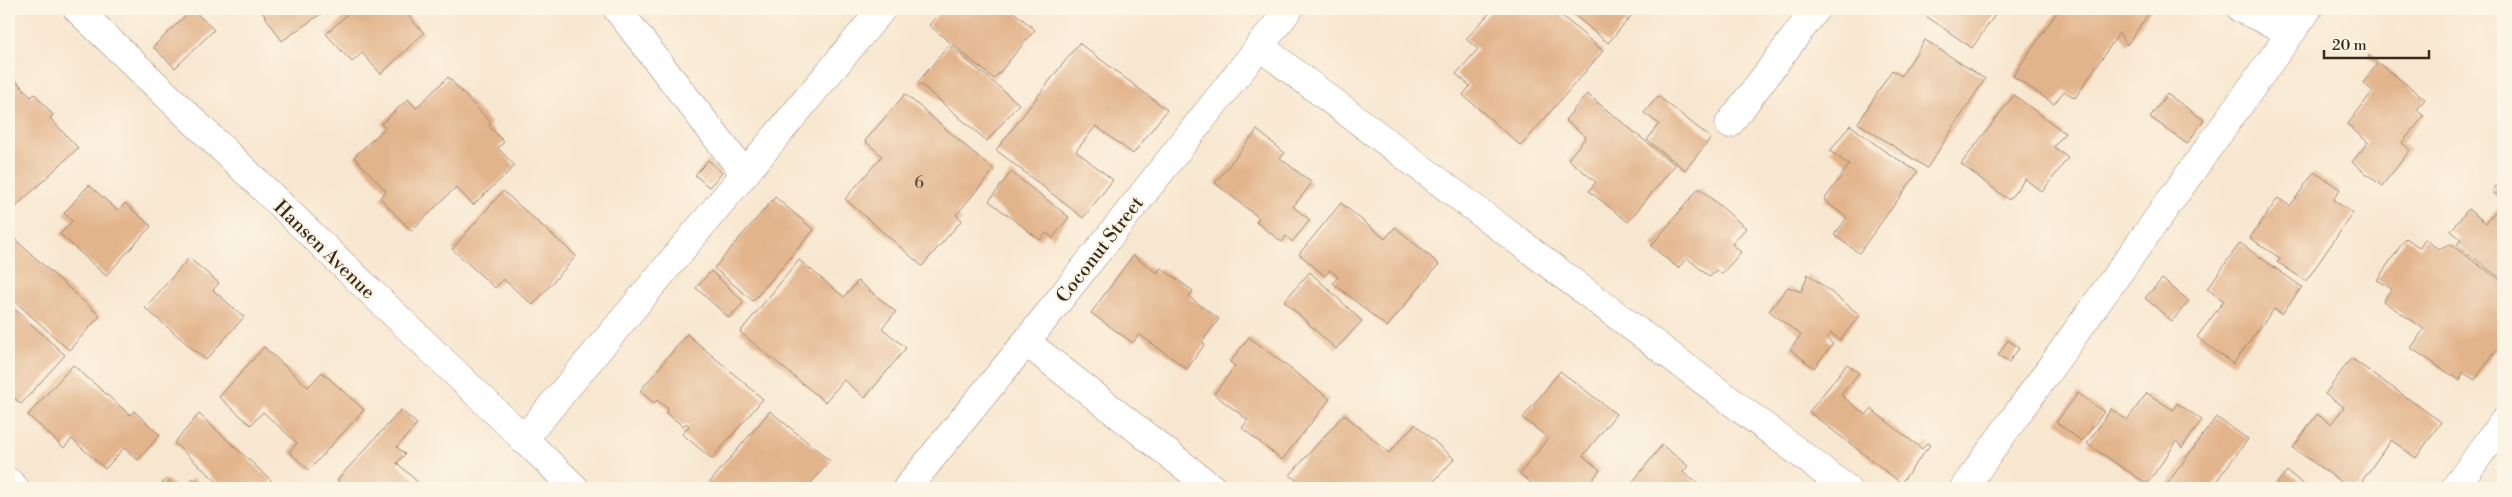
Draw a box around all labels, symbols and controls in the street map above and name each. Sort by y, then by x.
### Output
scale bar [2324,28,2430,60]
text: 20 m [2332,36,2367,55]
house number: 6 [914,173,924,193]
street label: Coconut Street [1051,191,1149,308]
street label: Hansen Avenue [269,195,380,304]

